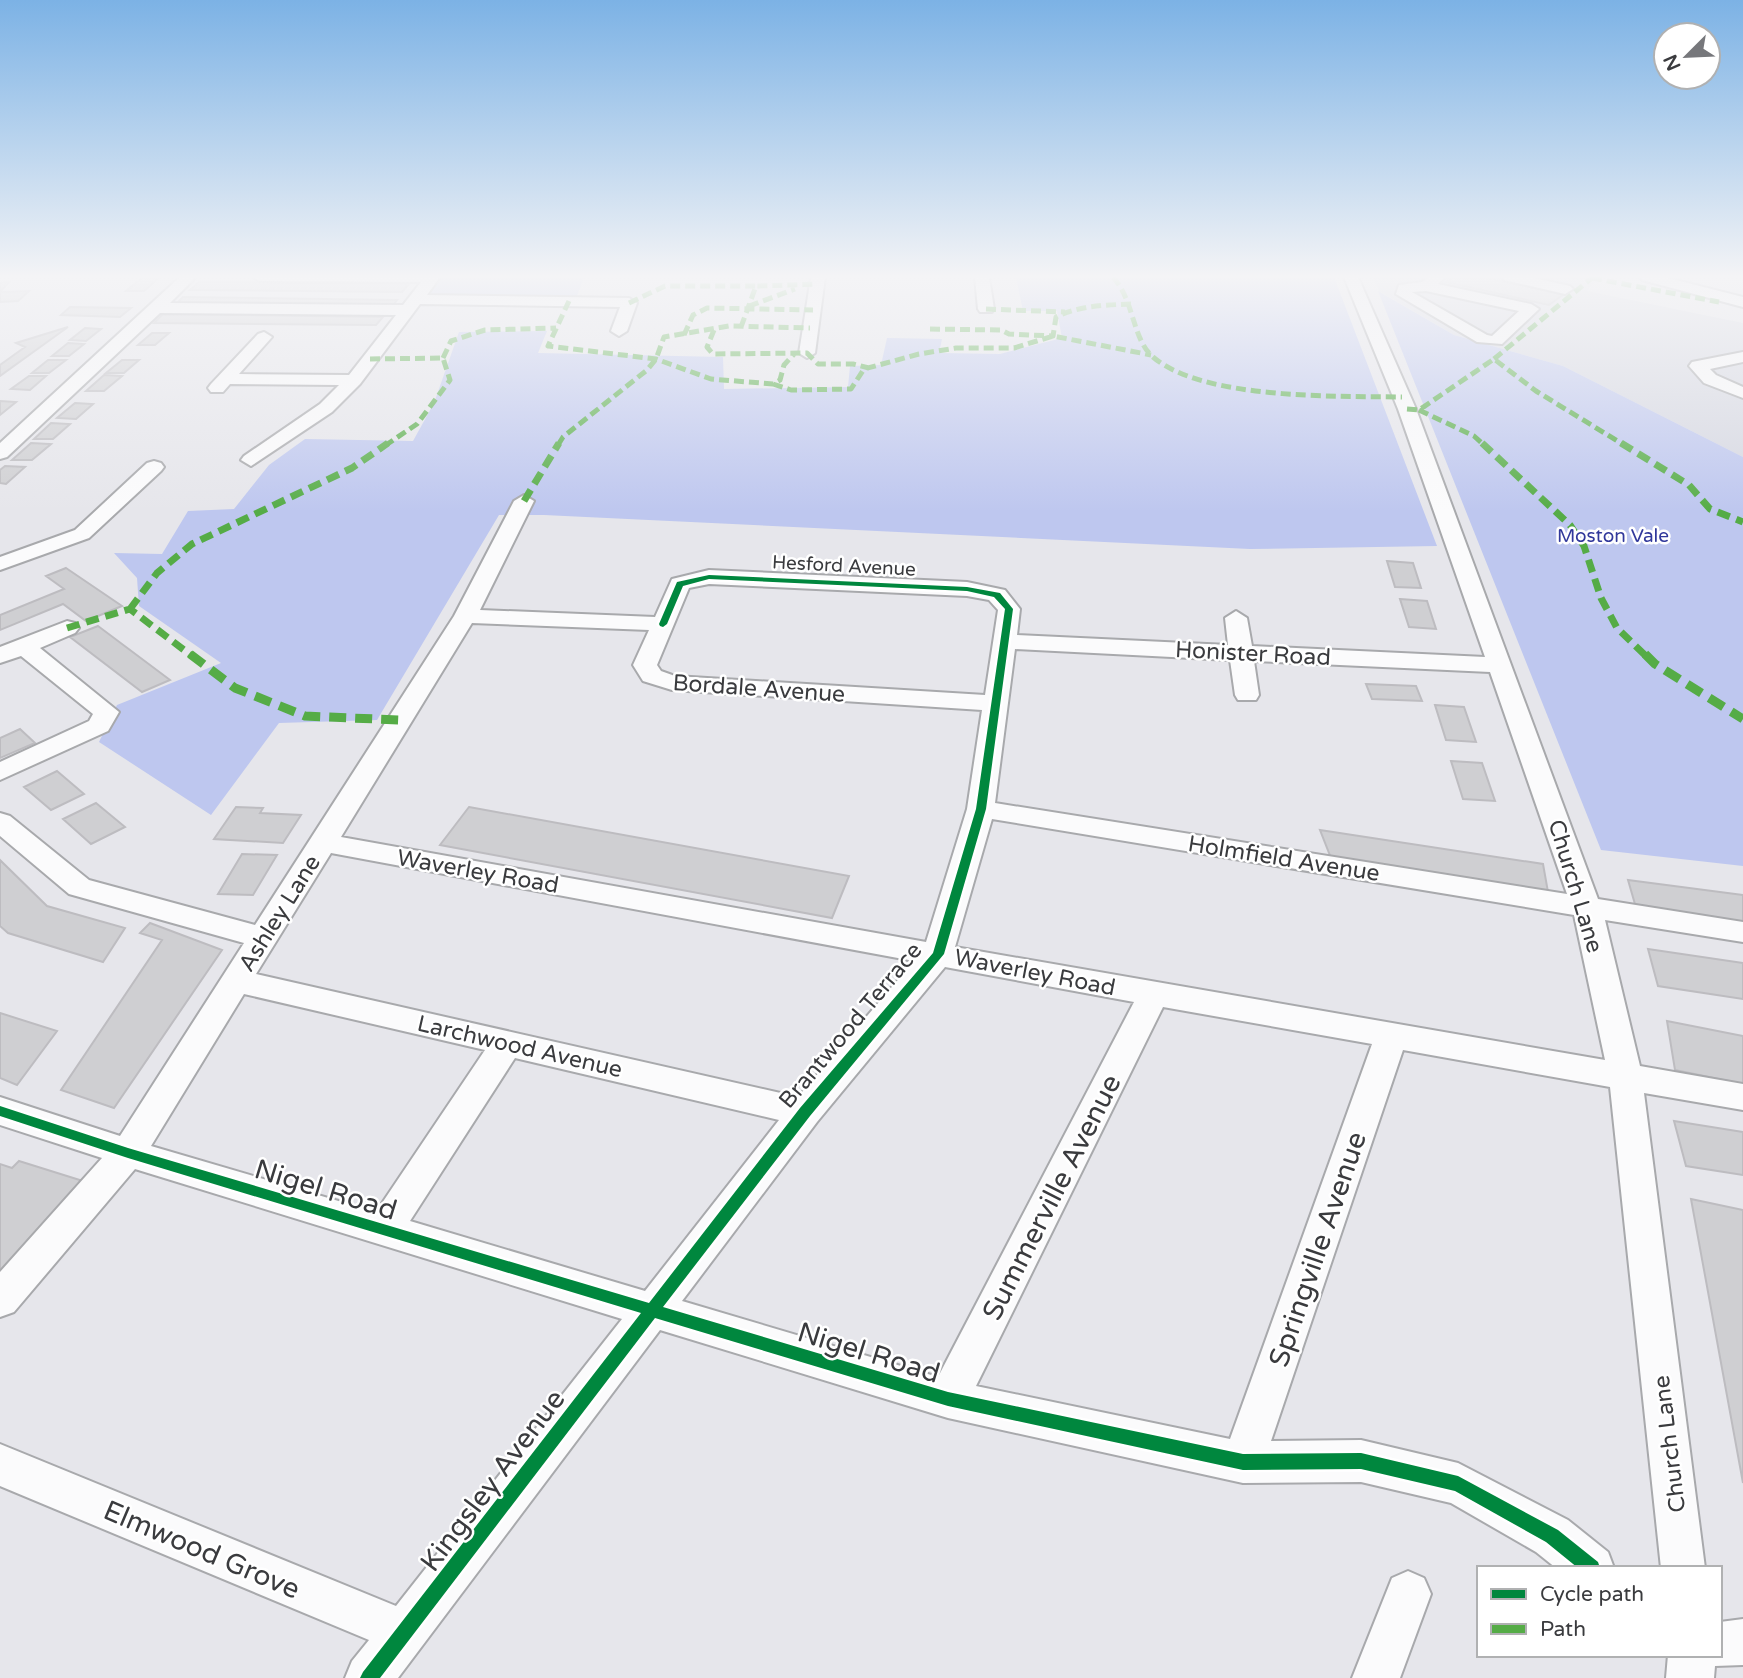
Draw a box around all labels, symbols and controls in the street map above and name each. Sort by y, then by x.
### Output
north arrow [1652,21,1722,91]
text: N [1659,51,1686,74]
park label: Moston Vale [1557,525,1669,547]
street label: Hesford Avenue [771,551,916,581]
street label: Honister Road [1174,636,1332,672]
street label: Bordale Avenue [672,669,846,709]
street label: Church Lane [1542,816,1609,956]
street label: Holmfield Avenue [1186,830,1382,888]
street label: Waverley Road [395,844,561,900]
street label: Ashley Lane [233,850,327,977]
street label: Brantwood Terrace [773,937,928,1114]
street label: Waverley Road [952,944,1118,1002]
street label: Larchwood Avenue [415,1010,625,1084]
street label: Summerville Avenue [975,1069,1129,1326]
street label: Springville Avenue [1262,1127,1374,1371]
street label: Nigel Road [250,1152,401,1228]
street label: Nigel Road [793,1315,944,1391]
street label: Church Lane [1648,1374,1692,1514]
street label: Kingsley Avenue [413,1383,572,1578]
street label: Elmwood Grove [98,1493,305,1607]
legend [1477,1566,1722,1657]
text: Cycle path [1540,1582,1644,1607]
text: Path [1540,1617,1586,1642]

